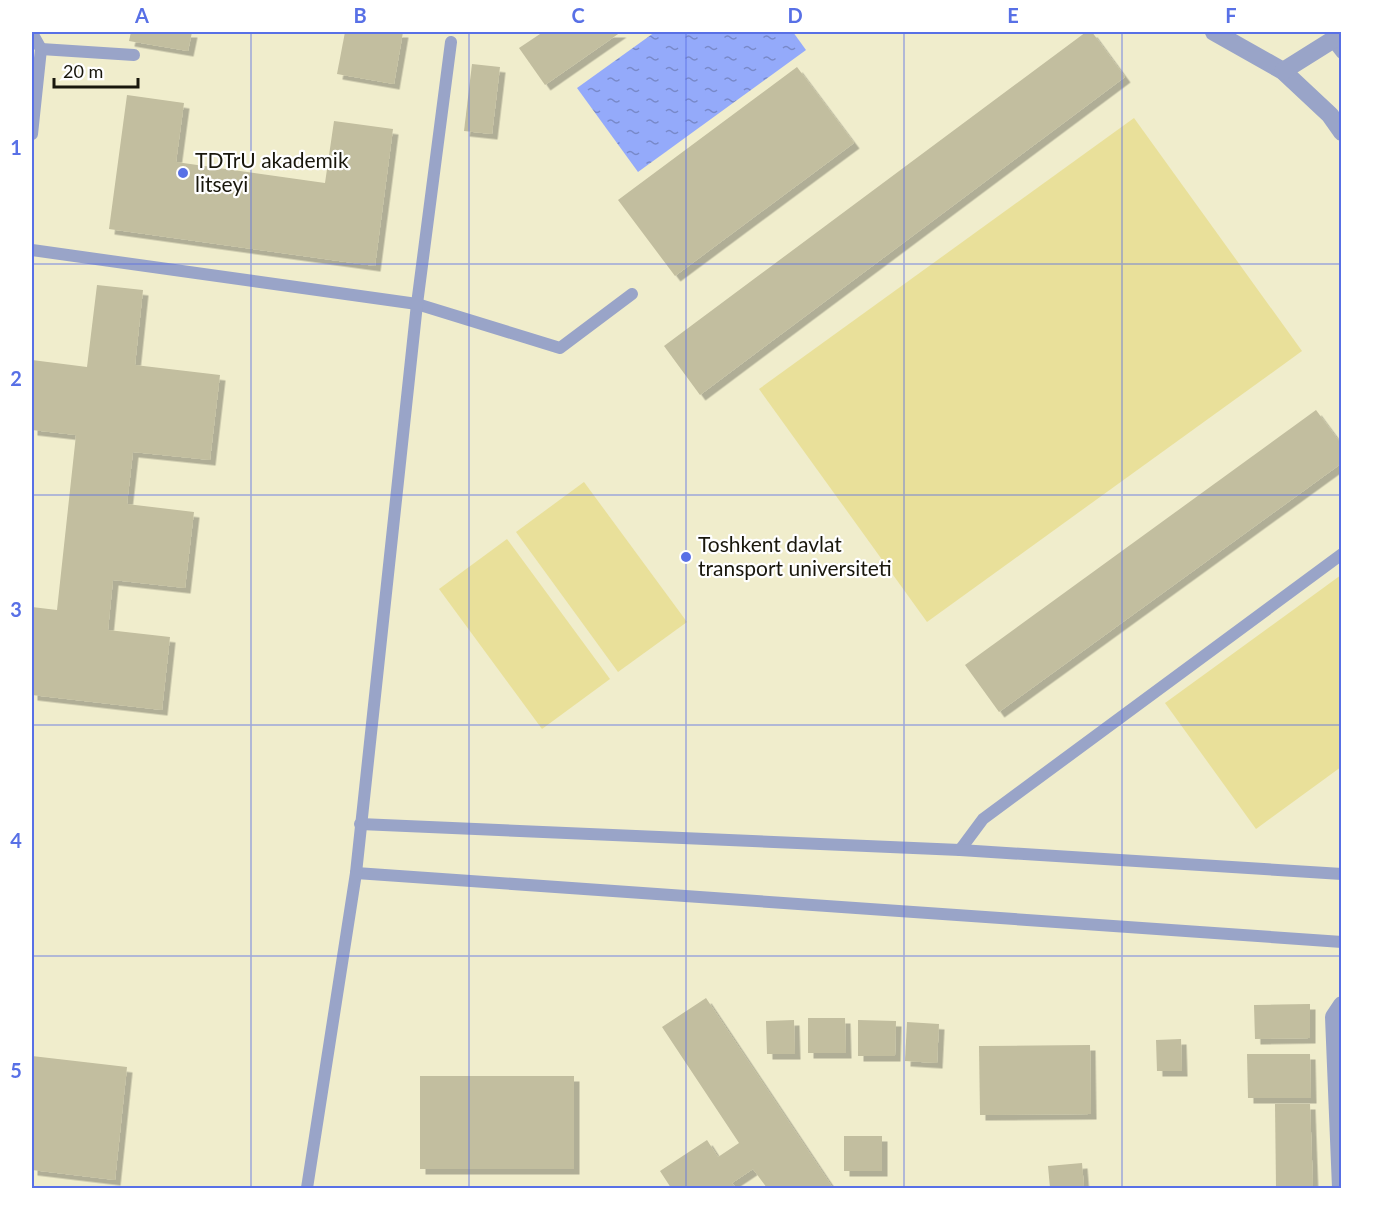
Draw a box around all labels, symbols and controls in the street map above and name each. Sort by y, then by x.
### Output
text: A [134,3,149,27]
text: B [353,3,367,27]
text: C [571,3,585,27]
text: D [787,3,803,27]
text: E [1007,3,1019,27]
text: F [1225,3,1237,27]
scale bar [54,51,138,89]
text: 20 m [63,60,103,82]
text: 1 [10,135,22,159]
place label: TDTrU akademik litseyi [195,147,349,196]
marker: TDTrU akademik litseyi [176,166,190,180]
text: 2 [10,366,22,390]
place label: Toshkent davlat transport universiteti [698,531,892,580]
marker: Toshkent davlat transport universiteti [679,550,693,564]
text: 3 [10,597,22,621]
text: 4 [10,828,22,852]
text: 5 [10,1058,22,1082]

